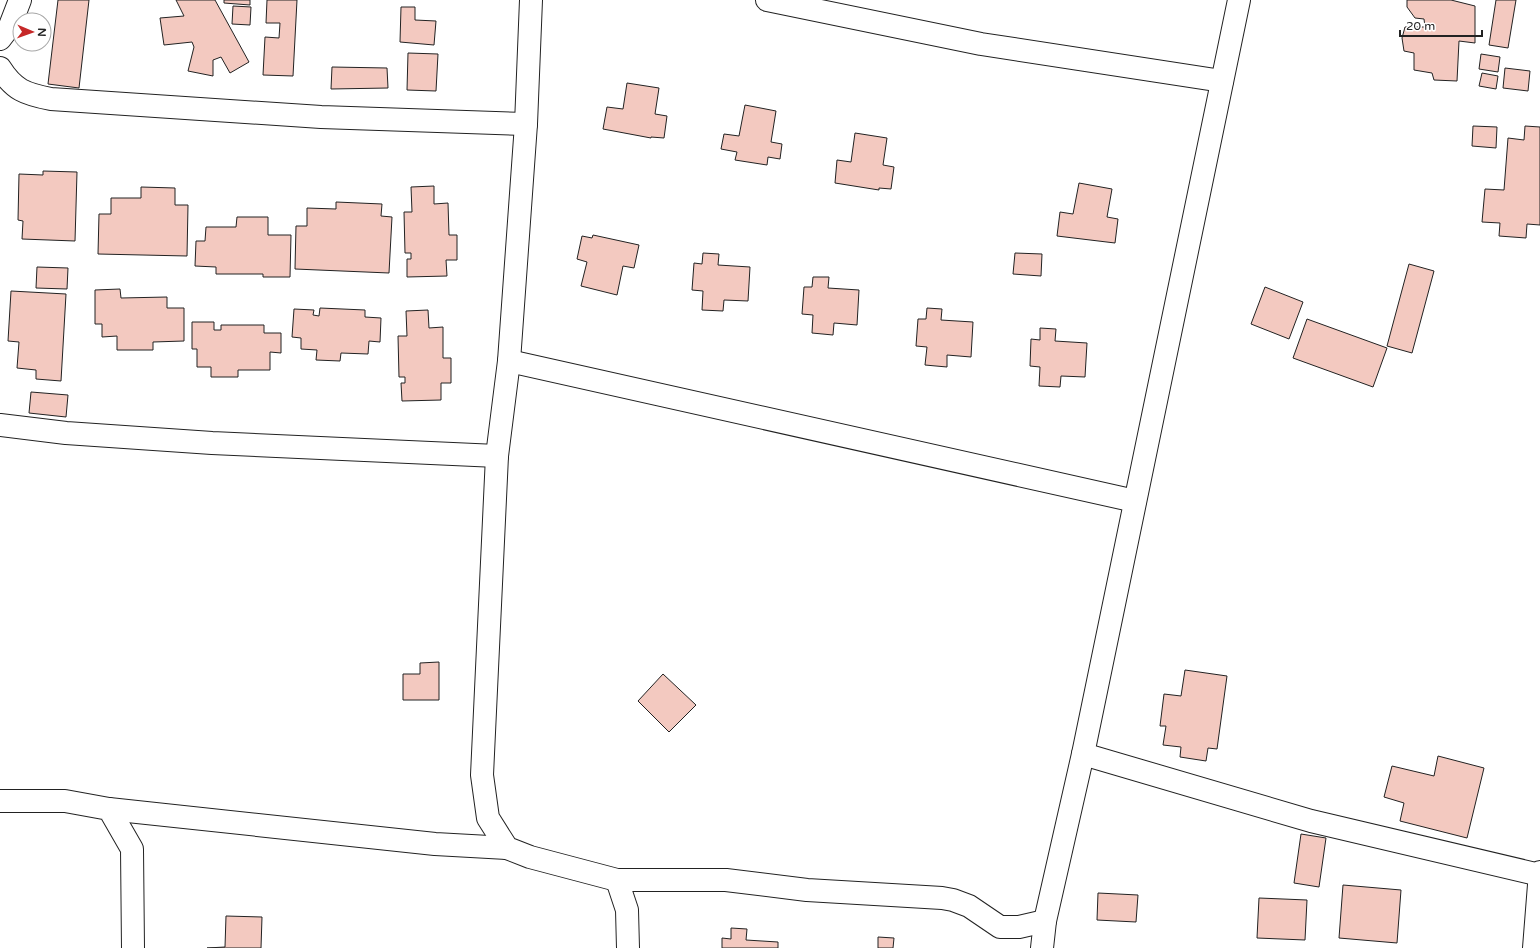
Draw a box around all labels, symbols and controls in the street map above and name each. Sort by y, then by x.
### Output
north arrow [12,12,52,52]
scale bar [1400,12,1482,38]
text: 20 m [1406,19,1435,33]
text: N [35,28,48,37]

